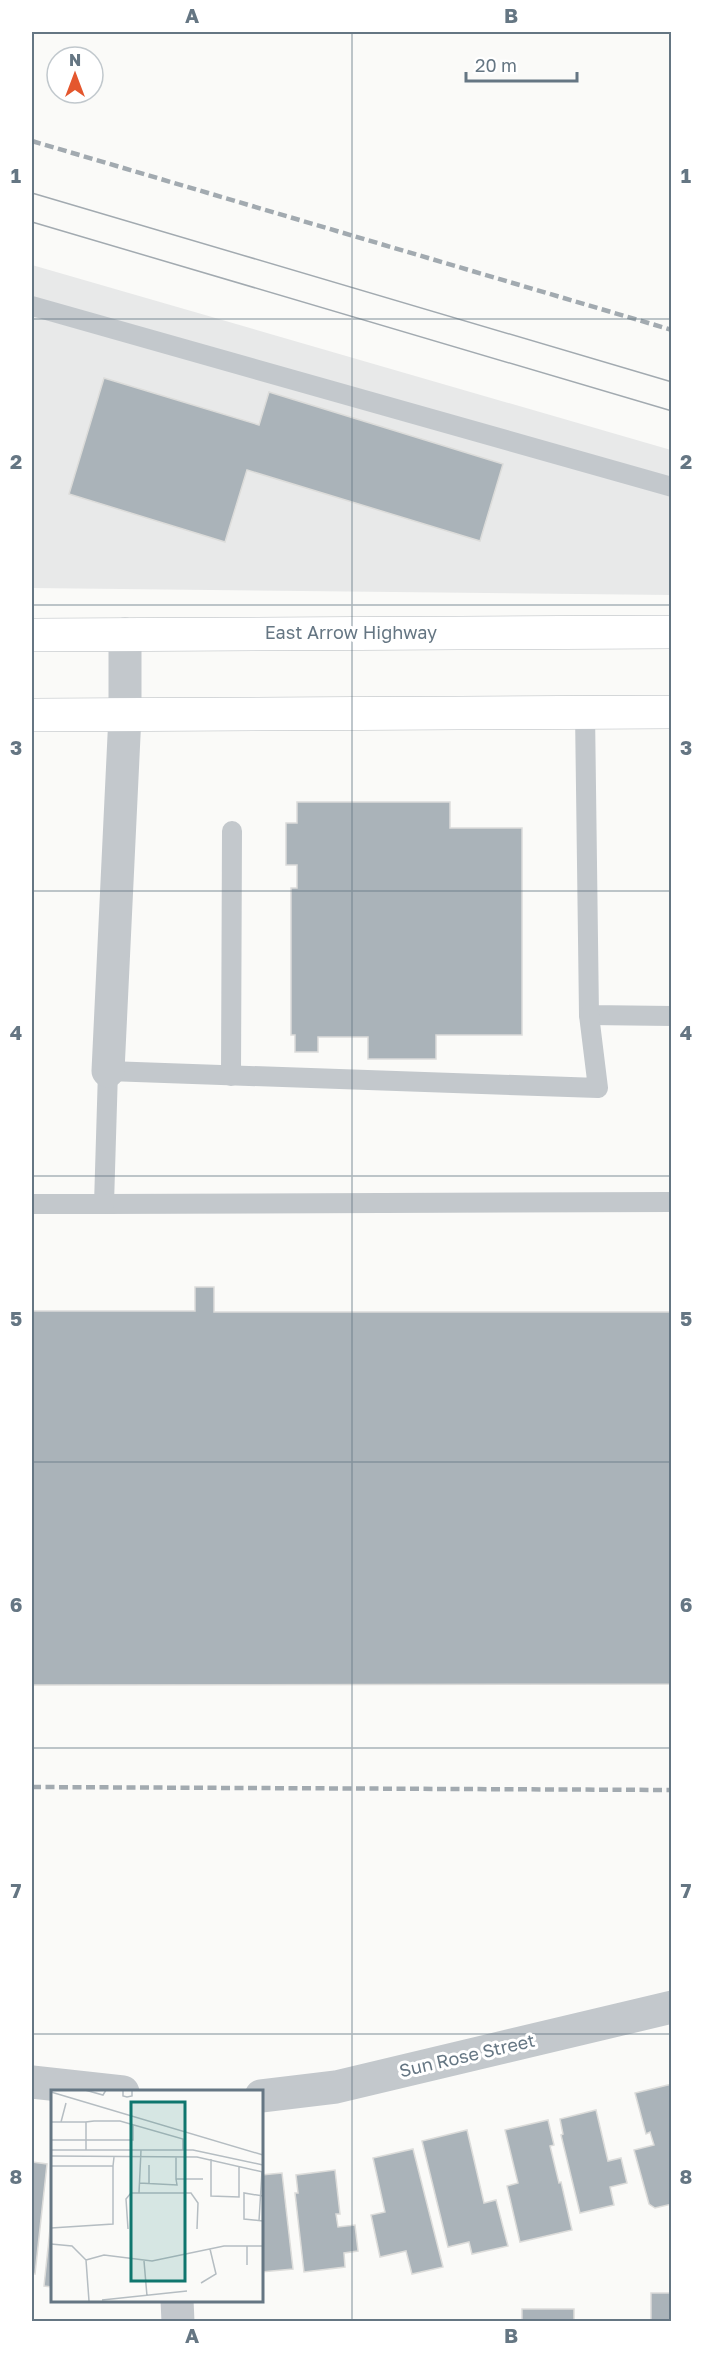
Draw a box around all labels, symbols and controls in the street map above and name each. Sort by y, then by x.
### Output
text: A [185,3,199,27]
text: B [504,3,518,27]
north arrow [45,45,105,105]
scale bar [466,45,577,83]
text: N [69,50,81,70]
text: 20 m [475,54,517,76]
text: 1 [11,163,21,187]
text: 1 [681,163,691,187]
text: 2 [10,449,22,473]
text: 2 [680,449,692,473]
street label: East Arrow Highway [265,621,437,643]
text: 3 [10,735,22,759]
text: 3 [680,735,692,759]
text: 4 [10,1020,22,1044]
text: 4 [680,1020,692,1044]
text: 5 [10,1306,22,1330]
text: 5 [680,1306,692,1330]
text: 6 [10,1592,22,1616]
text: 6 [680,1592,692,1616]
text: 7 [11,1878,22,1902]
text: 7 [681,1878,692,1902]
street label: Sun Rose Street [397,2029,537,2081]
inset map [51,2090,262,2302]
text: 8 [10,2164,22,2188]
text: 8 [680,2164,692,2188]
text: A [185,2323,199,2347]
text: B [504,2323,518,2347]

